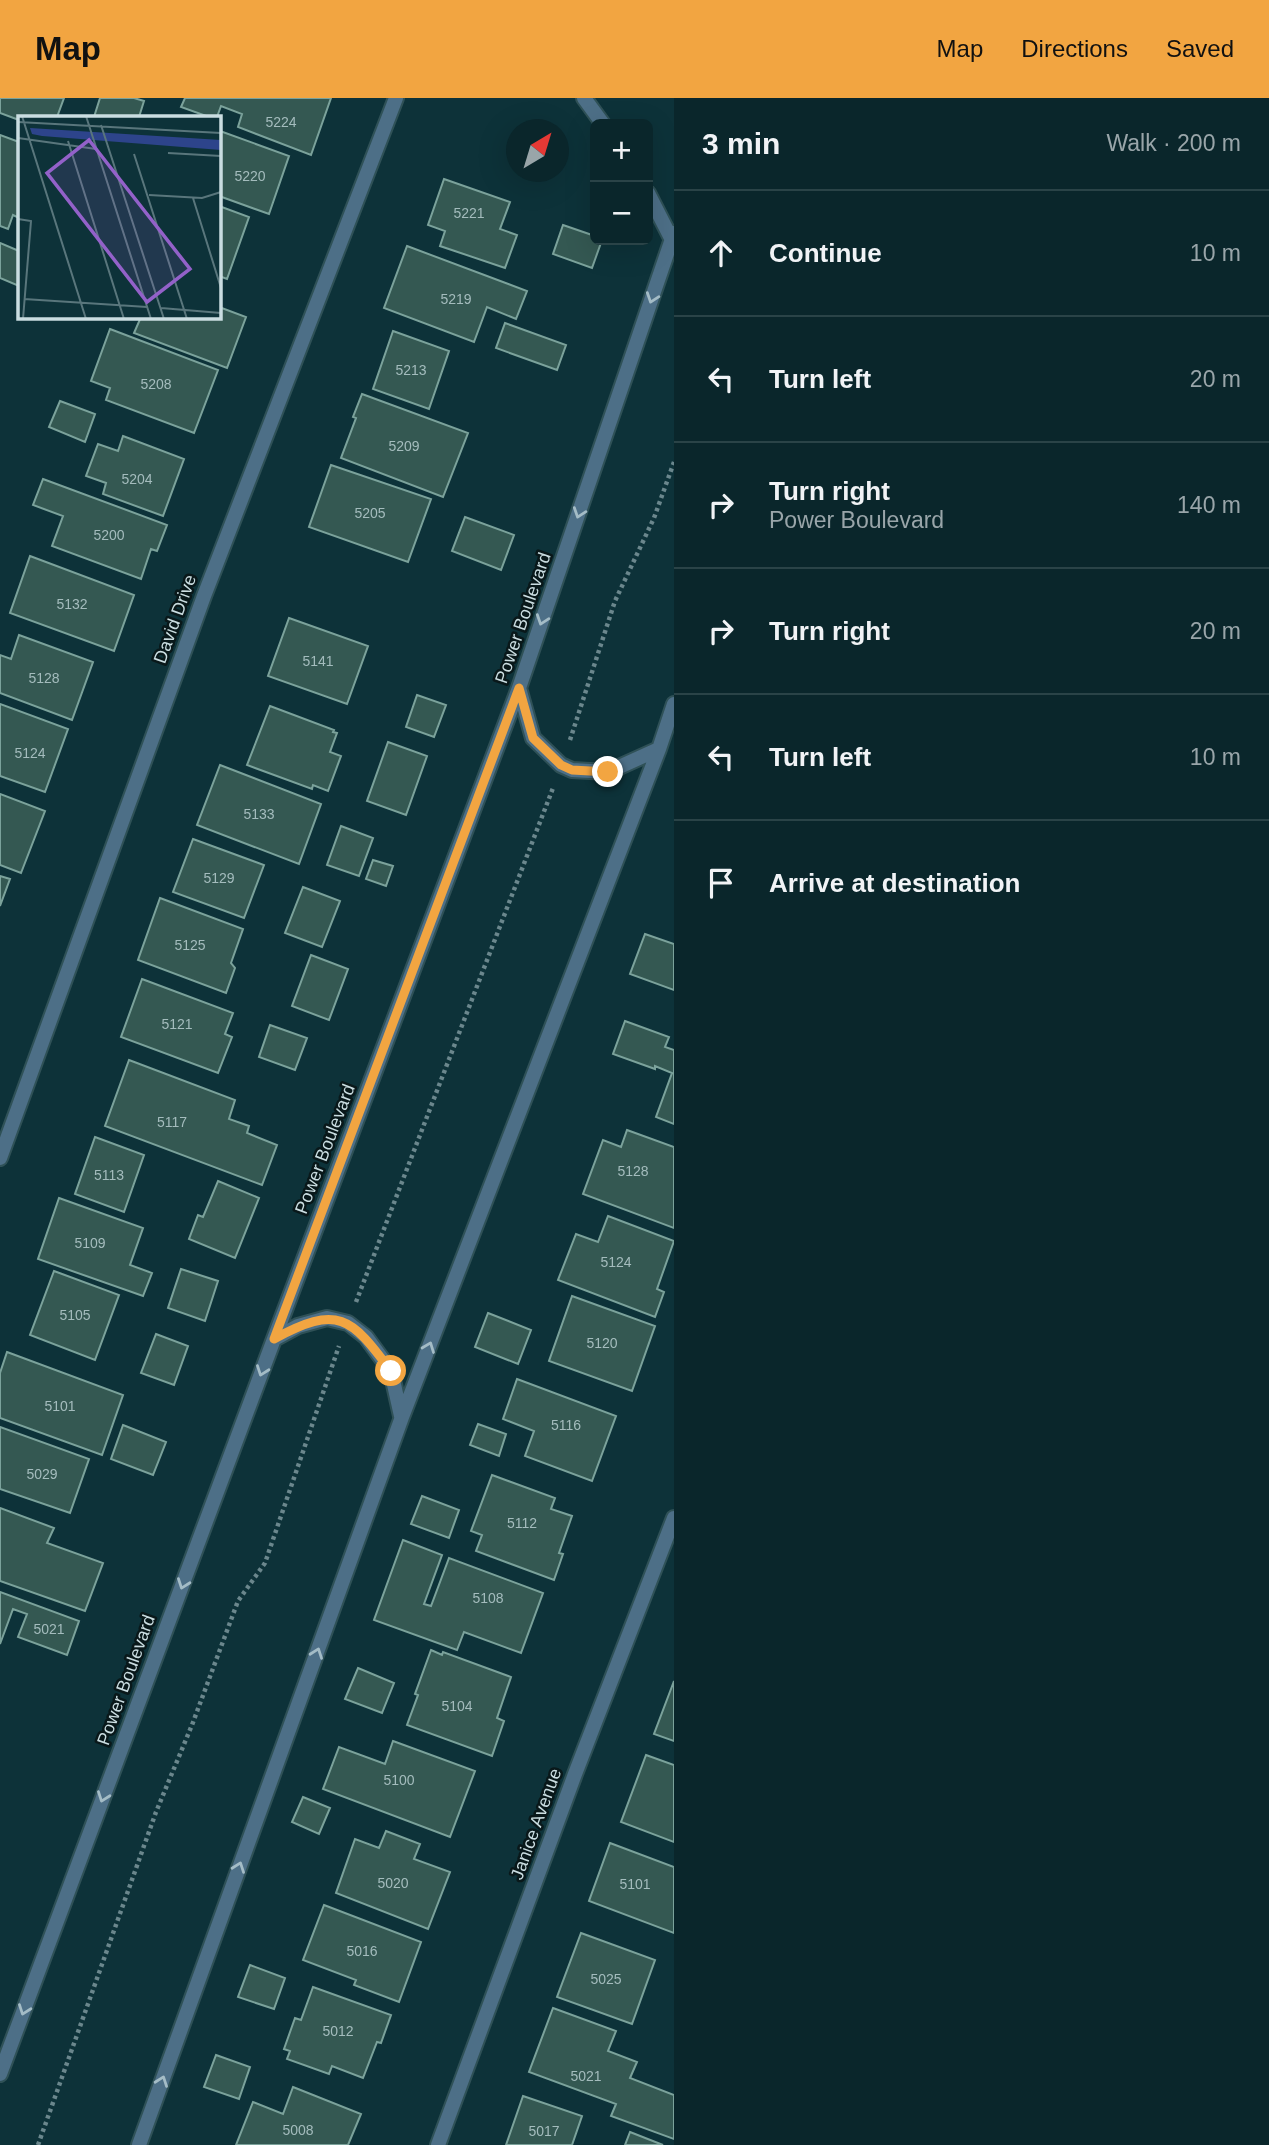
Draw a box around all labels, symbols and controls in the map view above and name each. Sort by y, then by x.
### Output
text: Map [35,30,101,67]
text: Map [937,35,983,62]
text: Directions [1021,35,1128,62]
text: Saved [1166,35,1234,62]
house number: 5224 [265,114,297,130]
inset map [18,116,220,318]
north arrow [506,119,569,182]
map controls [590,119,653,245]
button: + [590,119,653,182]
text: 3 min [702,127,780,160]
text: Walk · 200 m [1106,130,1241,156]
house number: 5220 [234,168,266,184]
button: − [590,182,653,245]
house number: 5221 [453,205,485,221]
icon: ahead [702,234,740,272]
text: Continue [769,238,882,268]
text: 10 m [1190,240,1241,266]
house number: 5219 [440,291,472,307]
one-way arrow [646,291,660,303]
icon: left [702,360,740,398]
house number: 5213 [395,362,427,378]
text: Turn left [769,364,871,394]
text: 20 m [1190,366,1241,392]
house number: 5208 [140,376,172,392]
house number: 5209 [388,438,420,454]
house number: 5204 [121,471,153,487]
text: Turn right [769,476,890,506]
icon: right [702,486,740,524]
text: 140 m [1177,492,1241,518]
house number: 5205 [354,505,386,521]
one-way arrow [573,506,587,519]
text: Power Boulevard [769,507,944,533]
house number: 5200 [93,527,125,543]
street label: Power Boulevard [491,550,555,686]
street label: David Drive [150,572,200,666]
house number: 5132 [56,596,88,612]
icon: right [702,612,740,650]
one-way arrow [536,614,550,626]
text: Turn right [769,616,890,646]
text: 20 m [1190,618,1241,644]
house number: 5141 [302,653,334,669]
house number: 5128 [28,670,60,686]
icon: left [702,738,740,776]
text: Turn left [769,742,871,772]
text: 10 m [1190,744,1241,770]
house number: 5124 [14,745,46,761]
route end [592,756,623,787]
house number: 5133 [243,806,275,822]
icon: arrive [702,864,740,902]
text: Arrive at destination [769,868,1020,898]
house number: 5129 [203,870,235,886]
house number: 5125 [174,937,206,953]
house number: 5121 [161,1016,193,1032]
street label: Power Boulevard [291,1081,359,1217]
house number: 5117 [157,1114,187,1130]
house number: 5128 [617,1163,649,1179]
house number: 5113 [94,1167,124,1183]
house number: 5109 [74,1235,106,1251]
house number: 5124 [600,1254,632,1270]
house number: 5105 [59,1307,91,1323]
house number: 5120 [586,1335,618,1351]
one-way arrow [420,1342,434,1354]
route start [375,1355,406,1386]
one-way arrow [256,1364,270,1376]
house number: 5101 [44,1398,76,1414]
house number: 5116 [551,1417,581,1433]
house number: 5029 [26,1466,58,1482]
house number: 5112 [507,1515,537,1531]
one-way arrow [177,1577,191,1589]
house number: 5108 [472,1590,504,1606]
street label: Power Boulevard [93,1612,159,1748]
house number: 5021 [33,1621,65,1637]
one-way arrow [308,1647,322,1659]
house number: 5104 [441,1698,473,1714]
street label: Janice Avenue [507,1766,565,1882]
house number: 5100 [383,1772,415,1788]
one-way arrow [98,1791,112,1803]
one-way arrow [231,1861,245,1873]
house number: 5020 [377,1875,409,1891]
house number: 5101 [619,1876,651,1892]
house number: 5016 [346,1943,378,1959]
house number: 5025 [590,1971,622,1987]
one-way arrow [18,2004,32,2016]
house number: 5012 [322,2023,354,2039]
house number: 5021 [570,2068,602,2084]
one-way arrow [154,2075,168,2087]
house number: 5008 [282,2122,314,2138]
house number: 5017 [528,2123,560,2139]

